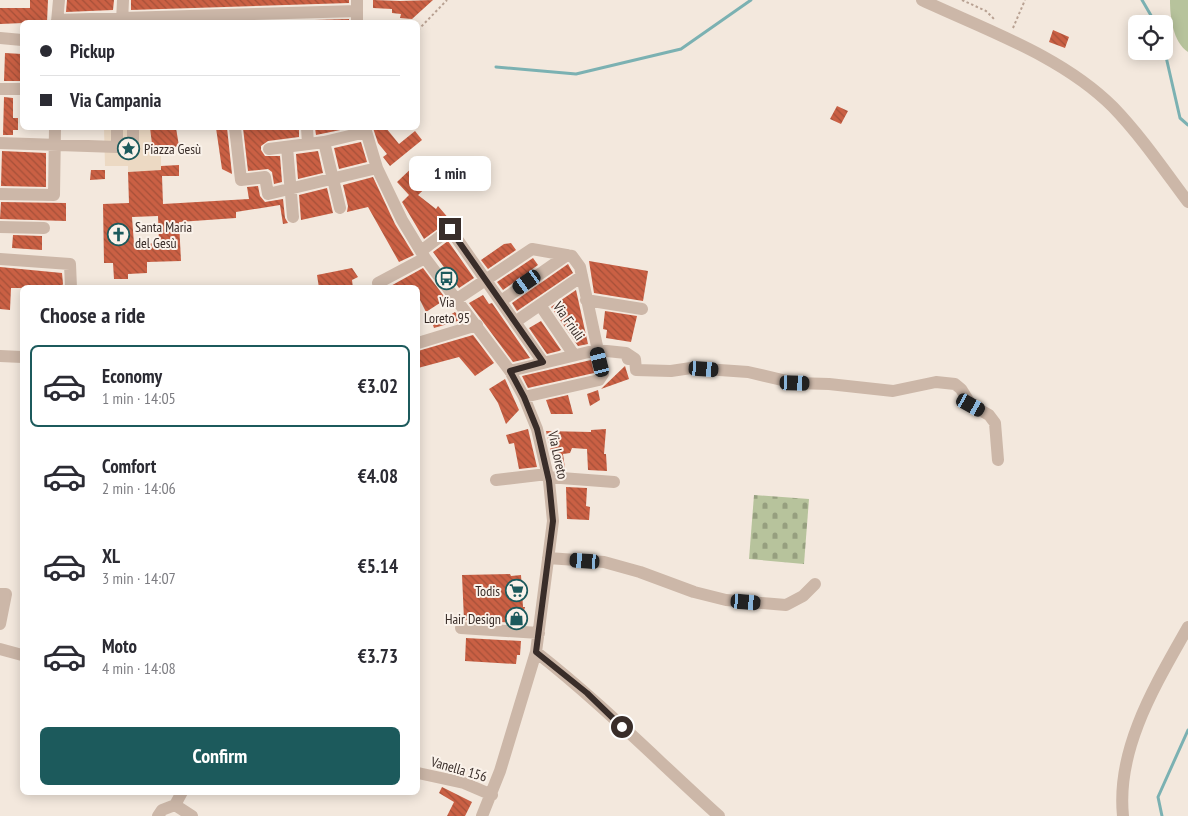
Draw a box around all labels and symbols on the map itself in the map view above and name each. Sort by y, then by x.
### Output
place icon: Piazza Gesù [116,137,140,161]
place label: Piazza Gesù [144,140,201,158]
callout: 1 min [409,156,491,192]
place label: Santa Maria del Gesù [135,218,192,252]
route end [439,218,461,240]
church icon: Santa Maria del Gesù [107,223,131,247]
bus stop icon: Via Loreto 95 [435,267,459,291]
car [510,267,543,297]
place label: Via Loreto 95 [424,293,470,327]
street label: Via Friuli [549,297,589,344]
car [589,346,610,378]
car [688,360,719,378]
car [779,375,810,391]
car [954,391,987,419]
street label: Via Loreto [544,428,572,481]
car [569,552,600,570]
supermarket icon: Todis [504,579,528,603]
place label: Todis [475,582,500,600]
car [730,593,761,611]
shop icon: Hair Design [505,607,529,631]
place label: Hair Design [445,610,501,628]
route start [611,716,633,738]
street label: Vanella 156 [428,752,489,786]

